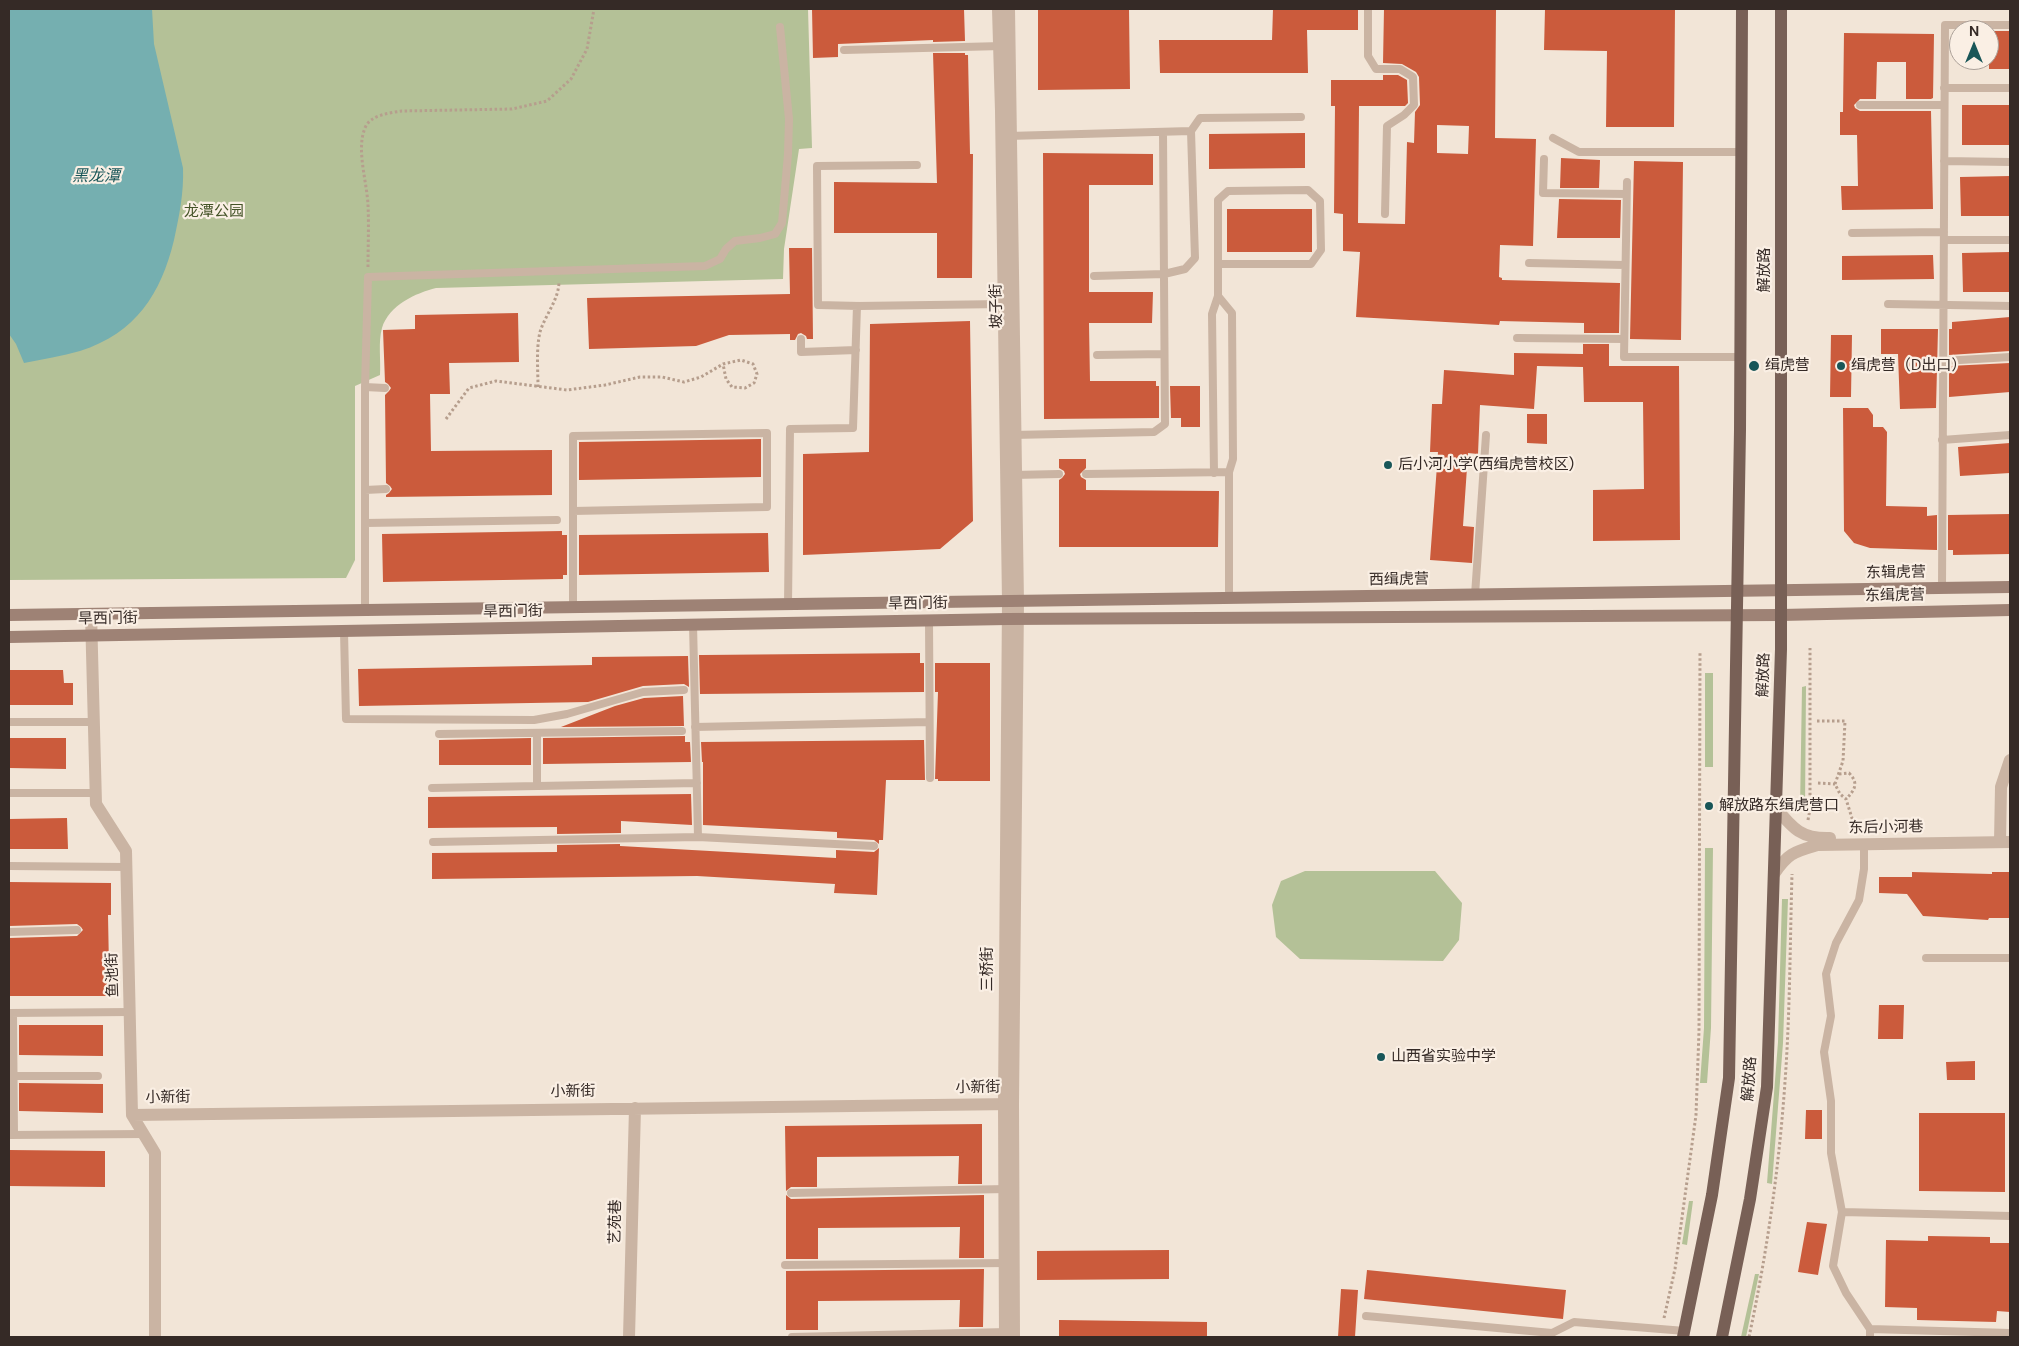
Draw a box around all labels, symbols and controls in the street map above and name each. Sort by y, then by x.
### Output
north arrow [1949,20,1999,70]
text: N [1969,22,1979,40]
water label: 黑龙潭 [72,167,120,187]
park label: 龙潭公园 [184,203,244,221]
street label: 解放路 [1756,248,1774,292]
street label: 坡子街 [988,283,1006,329]
place label: 缉虎营 [1765,357,1810,375]
place label: 缉虎营（D出口） [1851,357,1966,375]
marker: 缉虎营 [1747,359,1761,373]
marker: 缉虎营（D出口） [1835,360,1847,372]
place label: 后小河小学(西缉虎营校区) [1398,456,1574,474]
marker: 后小河小学(西缉虎营校区) [1382,459,1394,471]
street label: 东辑虎营 [1866,563,1926,583]
street label: 西缉虎营 [1369,570,1429,590]
street label: 东缉虎营 [1865,586,1925,606]
street label: 旱西门街 [888,594,948,614]
street label: 旱西门街 [483,602,543,622]
street label: 旱西门街 [78,609,138,629]
street label: 解放路 [1754,652,1774,698]
place label: 解放路东缉虎营口 [1719,797,1839,815]
marker: 解放路东缉虎营口 [1703,800,1715,812]
street label: 东后小河巷 [1848,818,1924,838]
street label: 三桥街 [979,947,997,991]
street label: 鱼池街 [103,952,123,998]
place label: 山西省实验中学 [1391,1048,1496,1066]
marker: 山西省实验中学 [1375,1051,1387,1063]
street label: 解放路 [1739,1056,1761,1102]
street label: 小新街 [955,1079,1001,1097]
street label: 小新街 [550,1083,596,1101]
street label: 小新街 [145,1089,191,1107]
street label: 艺苑巷 [607,1199,625,1245]

